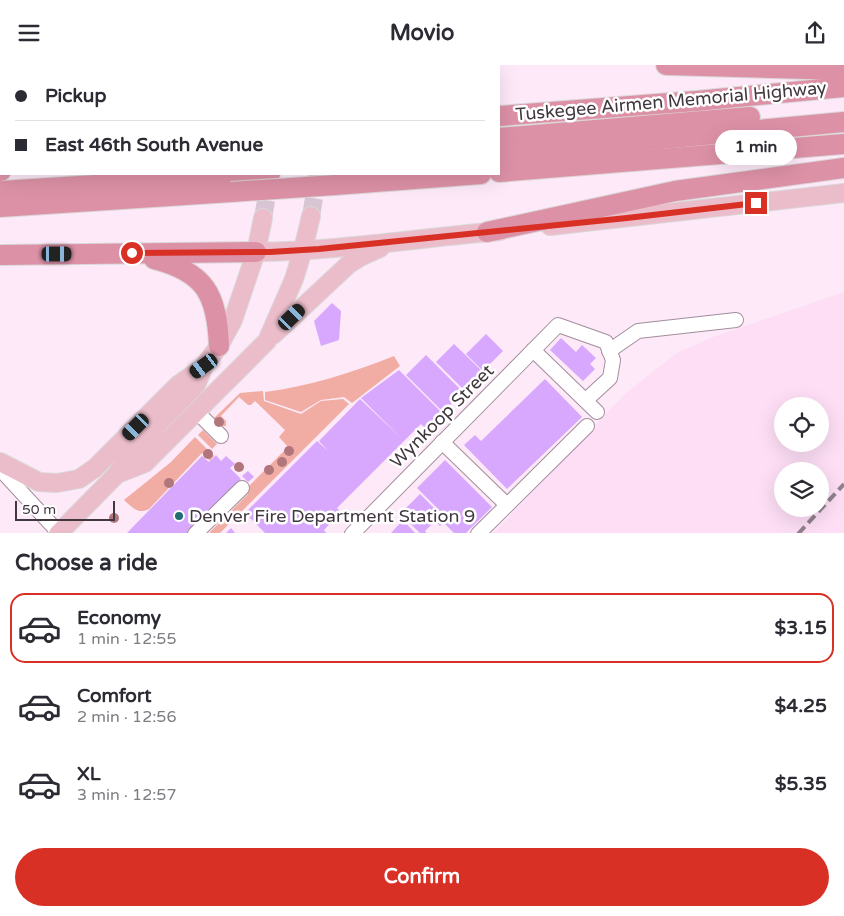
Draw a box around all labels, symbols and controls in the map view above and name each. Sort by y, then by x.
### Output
icon: menu [15,19,43,47]
icon: share [801,19,829,47]
text: Movio [390,20,454,46]
street label: Tuskegee Airmen Memorial Highway [515,76,828,126]
text: Pickup [45,85,106,107]
callout: 1 min [715,131,797,165]
text: East 46th South Avenue [45,134,263,156]
text: 1 min [735,137,777,157]
route end [745,192,767,214]
route start [121,242,143,264]
car [42,247,72,262]
car [275,301,308,333]
car [187,351,220,381]
street label: Wynkoop Street [386,359,499,472]
map controls [774,397,829,517]
button: locate [774,397,829,452]
car [120,411,151,443]
button: layers [774,462,829,517]
scale bar [15,498,115,522]
text: 50 m [22,501,56,518]
place label: Denver Fire Department Station 9 [189,505,475,527]
marker: Denver Fire Department Station 9 [173,510,185,522]
text: Choose a ride [15,550,158,576]
icon: car [17,606,62,651]
text: Economy [77,607,161,629]
text: $3.15 [775,617,827,639]
text: 1 min · 12:55 [77,629,176,649]
icon: car [17,684,62,729]
text: Comfort [77,685,151,707]
text: $4.25 [775,695,827,717]
text: 2 min · 12:56 [77,707,176,727]
icon: car [17,762,62,807]
text: XL [77,763,101,785]
text: $5.35 [775,773,827,795]
text: 3 min · 12:57 [77,785,176,805]
button: Confirm [15,848,829,906]

